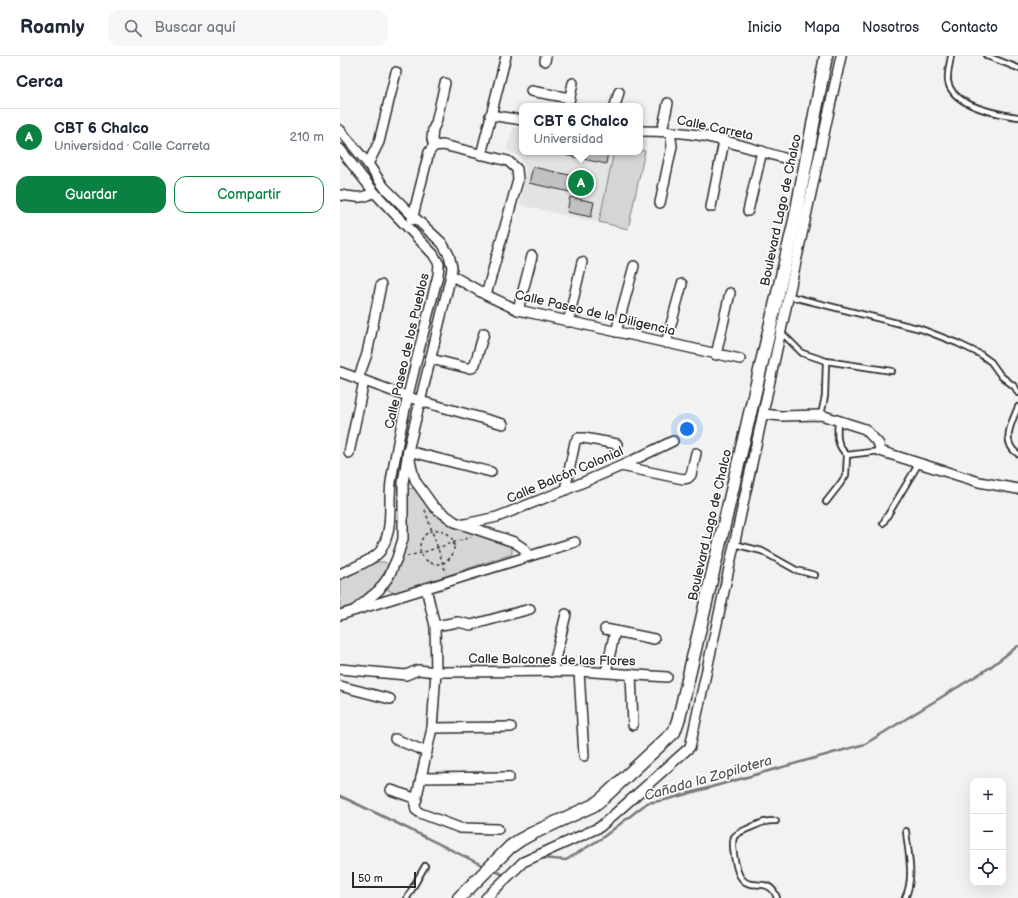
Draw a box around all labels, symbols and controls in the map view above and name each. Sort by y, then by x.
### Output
search box [108,10,388,46]
text: Roamly [20,16,84,39]
icon: search [122,17,144,39]
text: Buscar aquí [154,18,236,37]
text: Inicio [748,19,782,36]
text: Mapa [804,19,840,36]
text: Nosotros [862,19,919,36]
text: Contacto [941,19,998,36]
text: Cerca [16,72,63,92]
popup [519,103,643,155]
text: CBT 6 Chalco [534,112,628,131]
street label: Calle Carreta [675,112,755,144]
text: CBT 6 Chalco [54,119,149,138]
text: A [25,129,33,145]
text: 210 m [290,129,324,145]
text: Universidad [534,131,603,147]
street label: Boulevard Lago de Chalco [757,132,805,288]
text: Universidad · Calle Carreta [54,138,210,154]
pin: A [568,168,594,198]
button: Guardar [16,176,166,213]
button: Compartir [174,176,324,213]
street label: Calle Paseo de los Pueblos [381,271,433,430]
street label: Calle Paseo de la Diligencia [513,287,677,339]
your location [677,419,697,439]
street label: Calle Balcón Colonial [504,443,626,507]
street label: Boulevard Lago de Chalco [685,448,735,602]
street label: Calle Balcones de las Flores [468,651,636,669]
water label: Cañada la Zopilotera [642,752,774,804]
map controls [970,778,1006,886]
button: + [970,778,1006,814]
button: − [970,814,1006,850]
button: locate [970,850,1006,886]
scale bar [352,870,416,889]
text: 50 m [358,872,383,885]

